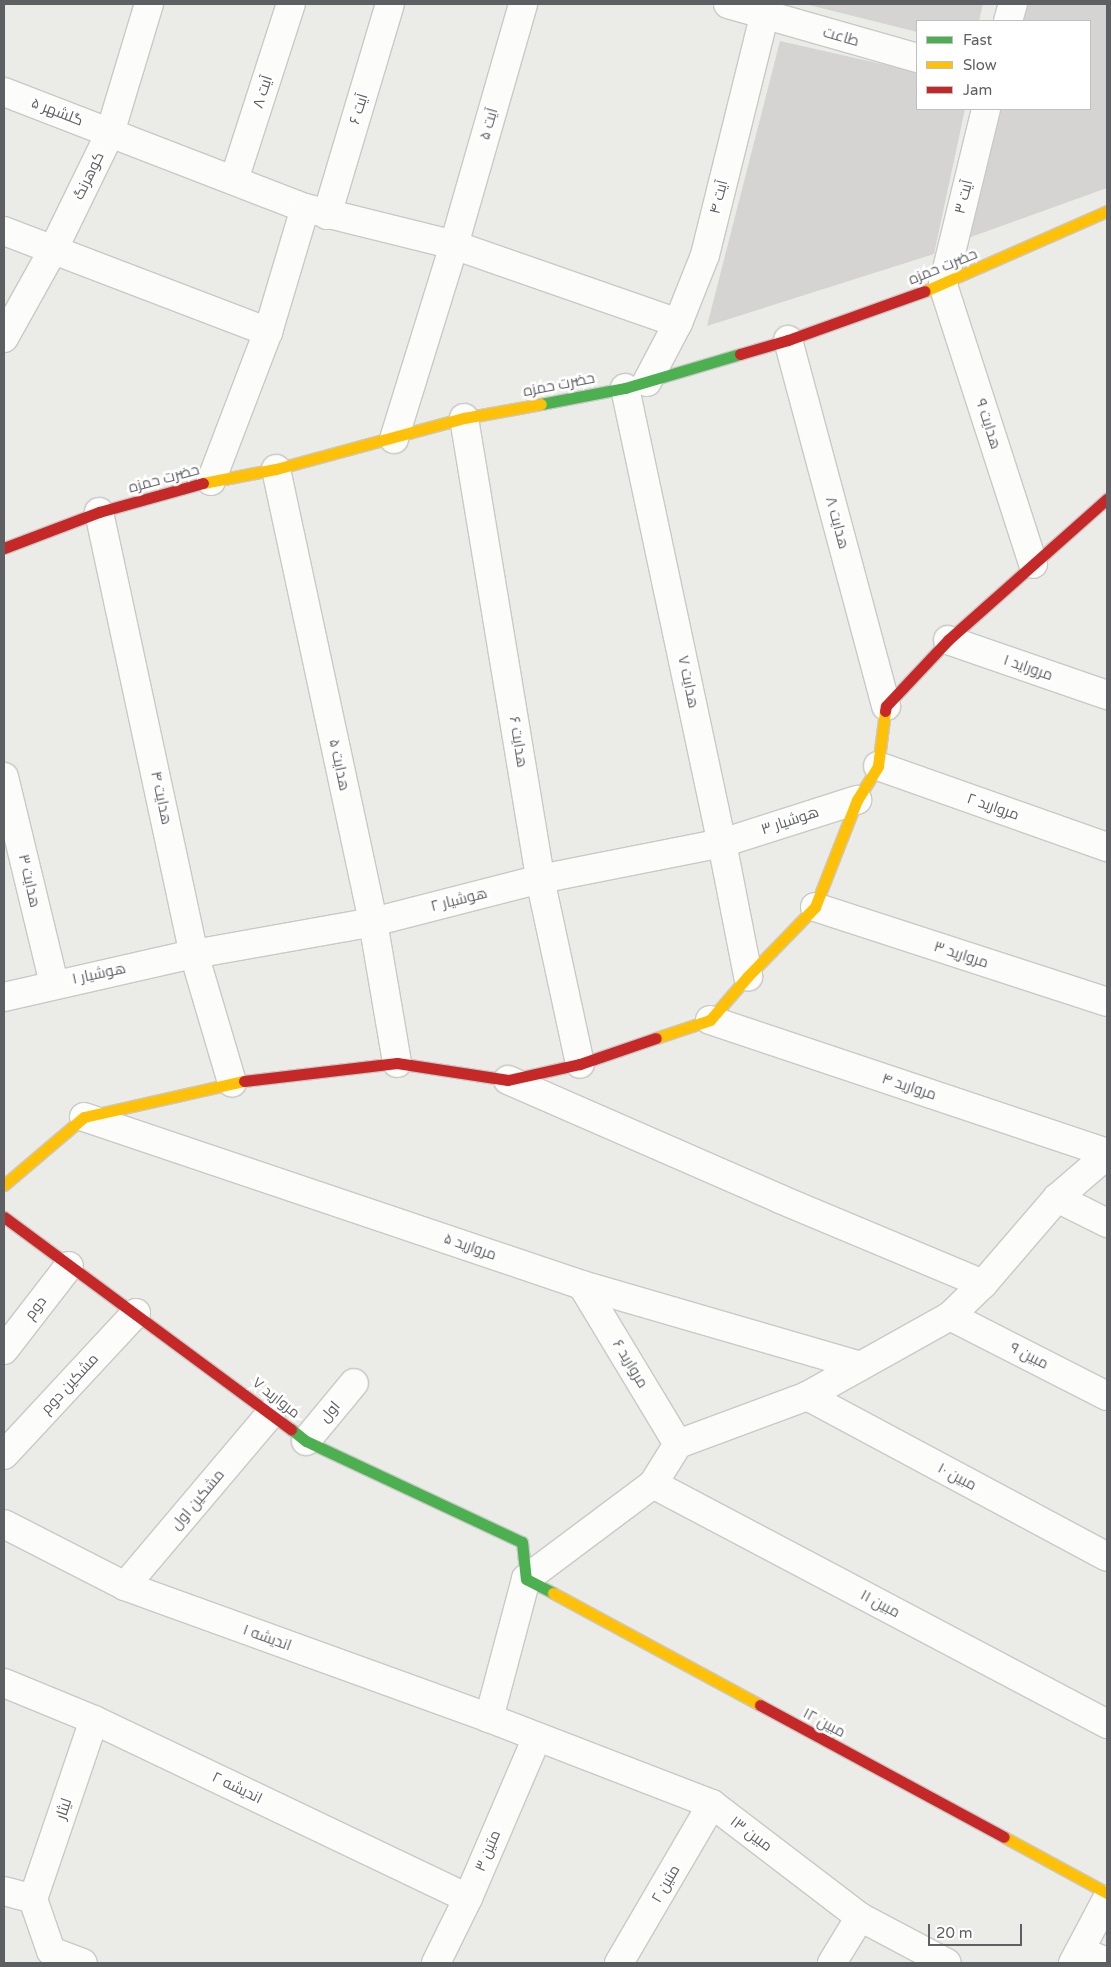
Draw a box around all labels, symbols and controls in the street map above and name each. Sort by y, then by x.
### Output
legend [916,20,1091,110]
street label: طاعت [821,23,861,51]
text: Fast [963,31,992,49]
text: Slow [963,56,997,74]
street label: آیت ۸ [249,73,277,111]
text: Jam [963,81,992,99]
street label: آیت ۶ [346,91,372,127]
street label: گلشهر ۵ [29,94,85,130]
street label: آیت ۵ [476,106,502,142]
street label: کوهرنگ [70,149,108,203]
street label: آیت ۴ [706,178,732,216]
street label: آیت ۳ [951,178,977,216]
street label: حضرت حمزه [906,245,980,289]
street label: حضرت حمزه [522,369,596,401]
street label: هدایت ۹ [971,397,1005,451]
street label: حضرت حمزه [127,461,201,497]
street label: هدایت ۸ [821,495,853,551]
street label: مروراید ۱ [1001,651,1055,685]
street label: هدایت ۷ [674,654,702,710]
street label: هدایت ۶ [505,715,531,769]
street label: هدایت ۵ [325,738,353,792]
street label: هدایت ۴ [147,770,175,826]
street label: مروارید ۲ [964,790,1022,824]
street label: هوشیار ۳ [759,803,821,839]
street label: هدایت ۳ [14,853,44,909]
street label: هوشیار ۲ [429,884,489,916]
street label: مروارید ۳ [931,938,991,972]
street label: هوشیار ۱ [71,960,127,988]
street label: مروارید ۴ [880,1070,938,1104]
street label: مروارید ۵ [441,1230,499,1264]
street label: دوم [21,1293,51,1323]
street label: مروارید ۶ [609,1336,651,1392]
street label: مبین ۹ [1007,1339,1051,1373]
street label: مشکین دوم [38,1350,102,1418]
street label: مروارید ۷ [249,1374,303,1422]
street label: اول [316,1398,344,1426]
street label: مبین ۱۰ [935,1459,979,1495]
street label: مشکین اول [168,1466,228,1534]
street label: مبین ۱۱ [857,1586,903,1622]
street label: اندیشه ۱ [240,1621,294,1655]
street label: مبین ۱۲ [800,1704,848,1742]
street label: اندیشه ۲ [209,1768,265,1808]
street label: لیثار [52,1796,76,1822]
street label: مبین ۱۳ [727,1812,775,1856]
street label: متین ۳ [471,1828,505,1874]
street label: متین ۲ [648,1862,684,1906]
scale bar [931,1914,1025,1946]
text: 20 m [936,1924,973,1942]

